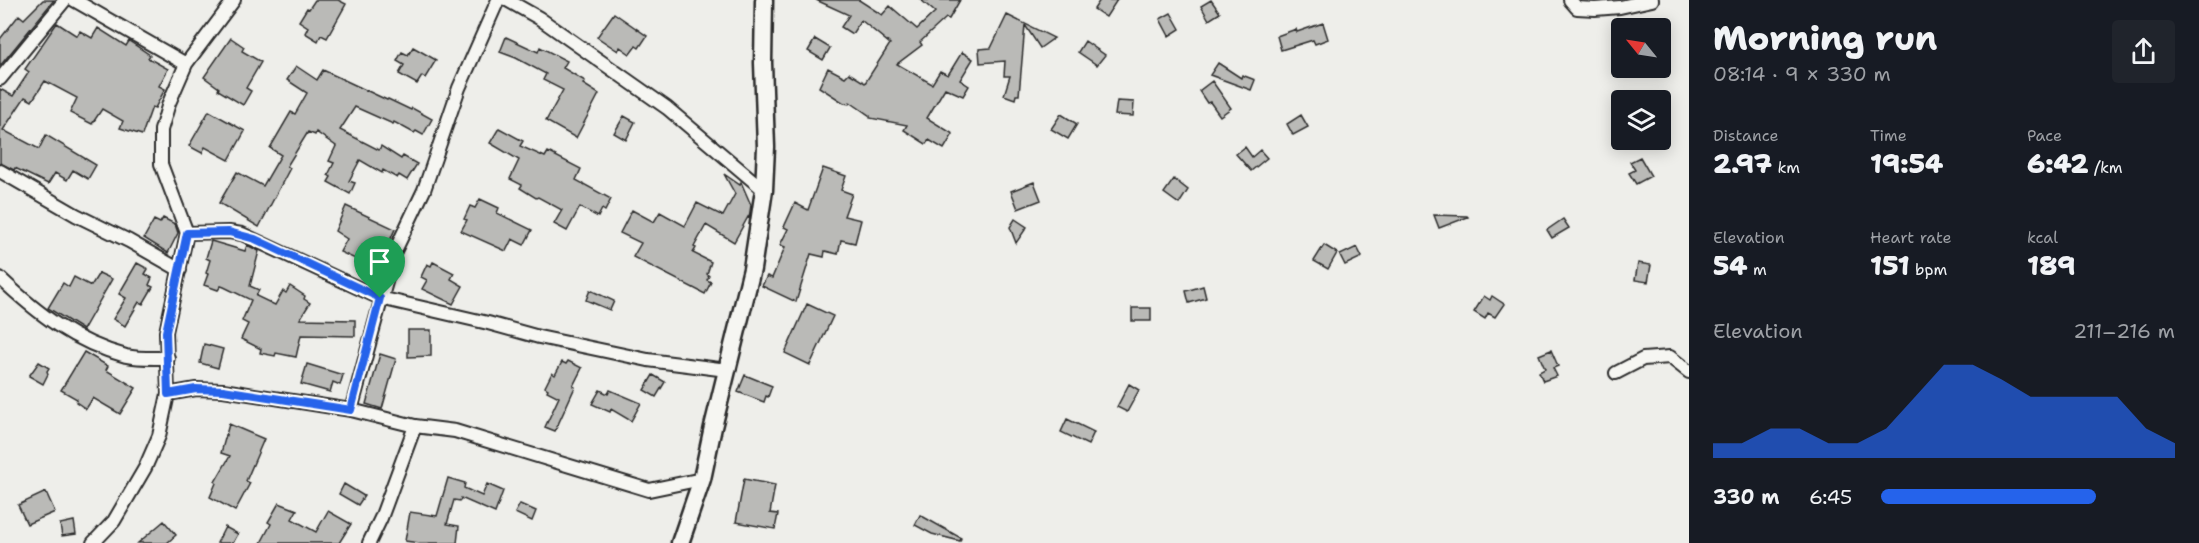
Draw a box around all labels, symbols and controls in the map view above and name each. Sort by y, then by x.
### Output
text: Morning run [1713,16,1937,61]
north arrow [1611,18,1671,78]
map controls [1611,18,1671,150]
button: share [2112,20,2175,83]
text: 08:14 · 9 × 330 m [1713,61,1891,87]
button: layers [1611,90,1671,150]
text: Distance [1713,125,1779,146]
text: Time [1870,125,1907,146]
text: Pace [2027,125,2062,146]
text: 2.97 [1713,146,1772,181]
text: 19:54 [1870,146,1943,181]
text: 6:42 [2027,146,2089,181]
text: km [1772,157,1800,178]
text: /km [2089,157,2123,178]
text: Elevation [1713,227,1785,248]
text: Heart rate [1870,227,1952,248]
text: kcal [2027,227,2058,248]
pin [354,236,405,298]
icon: arrive [363,245,396,278]
text: 54 [1713,248,1748,283]
text: 151 [1870,248,1910,283]
text: 189 [2027,248,2076,283]
text: m [1748,259,1767,280]
text: bpm [1910,259,1947,280]
text: Elevation [1713,318,1803,344]
text: 211–216 m [2073,318,2175,344]
text: 330 m [1713,484,1780,510]
text: 6:45 [1809,484,1852,510]

